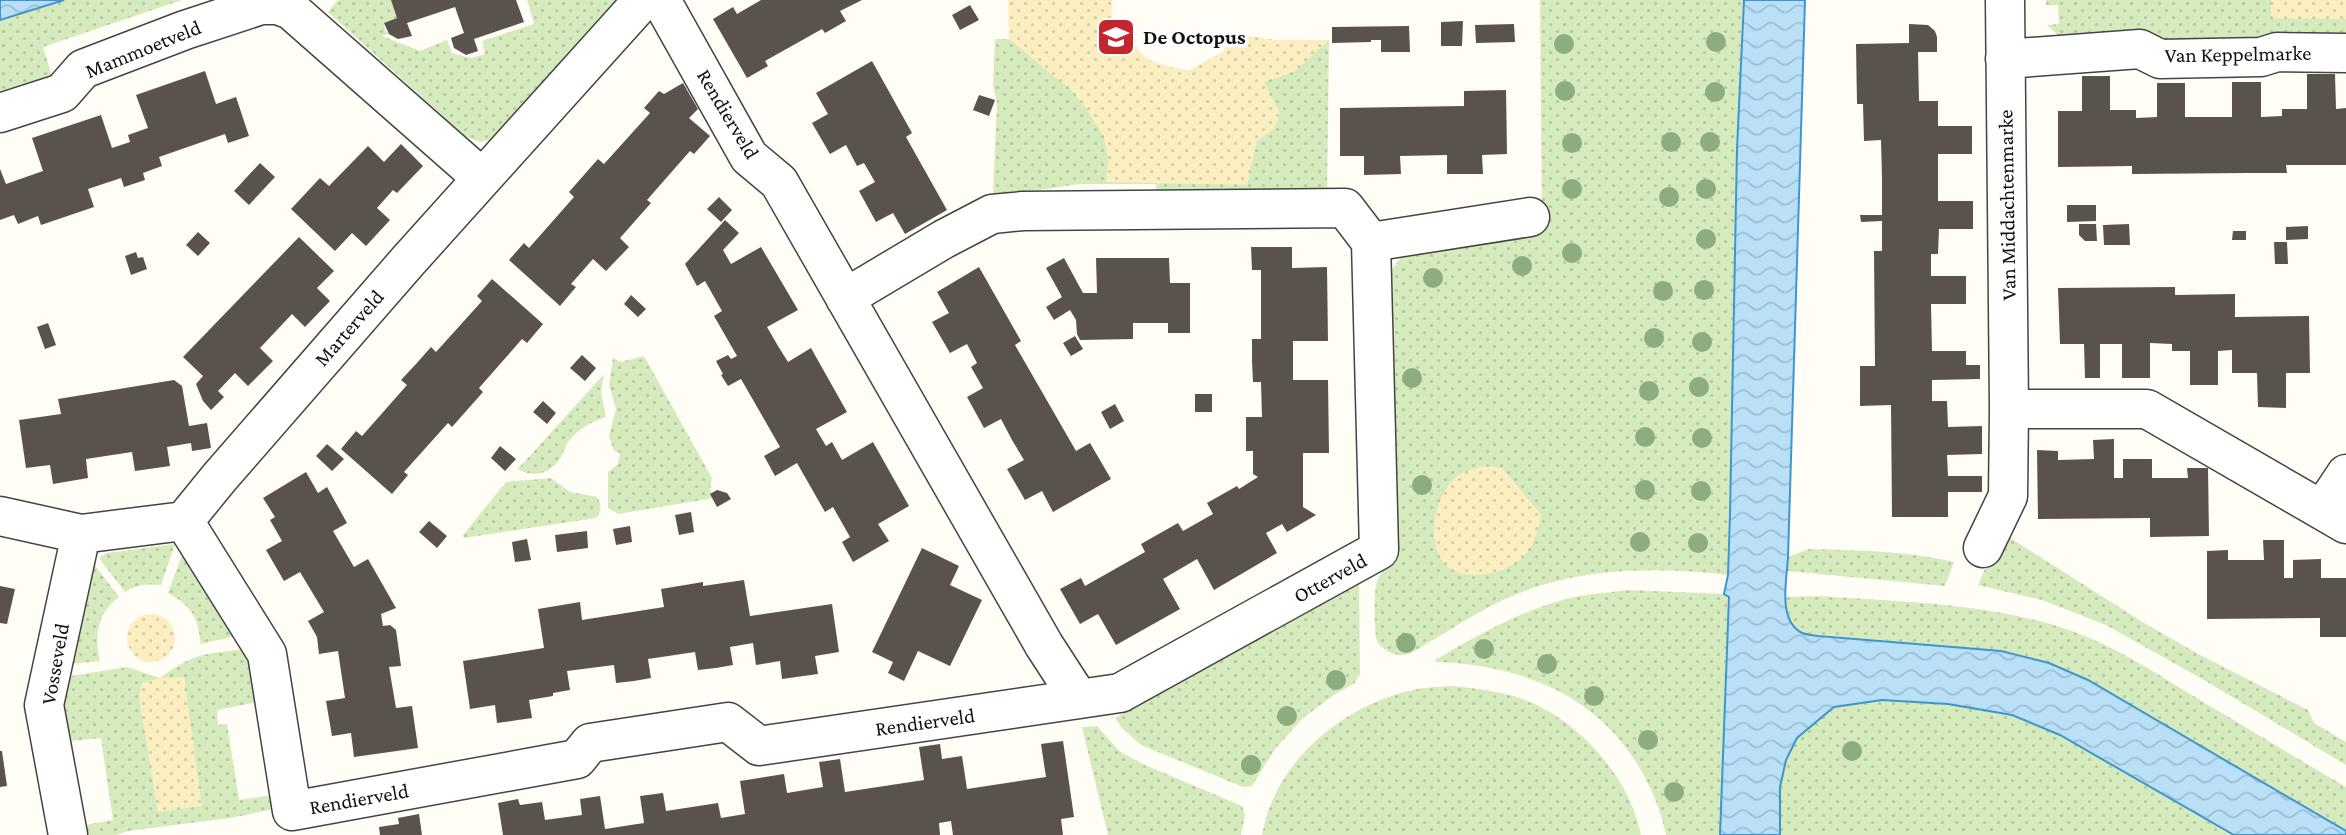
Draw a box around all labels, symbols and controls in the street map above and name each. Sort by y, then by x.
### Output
street label: Mammoetveld [82,15,204,83]
school or university icon: De Octopus [1095,16,1137,58]
place label: De Octopus [1143,25,1246,49]
street label: Van Keppelmarke [2164,41,2312,67]
street label: Rendierveld [692,65,764,163]
street label: Van Middachtenmarke [1993,109,2021,301]
street label: Marterveld [309,285,389,371]
street label: Otterveld [1289,548,1371,608]
street label: Vosseveld [36,621,74,707]
street label: Rendierveld [874,703,976,741]
street label: Rendierveld [307,778,411,820]

